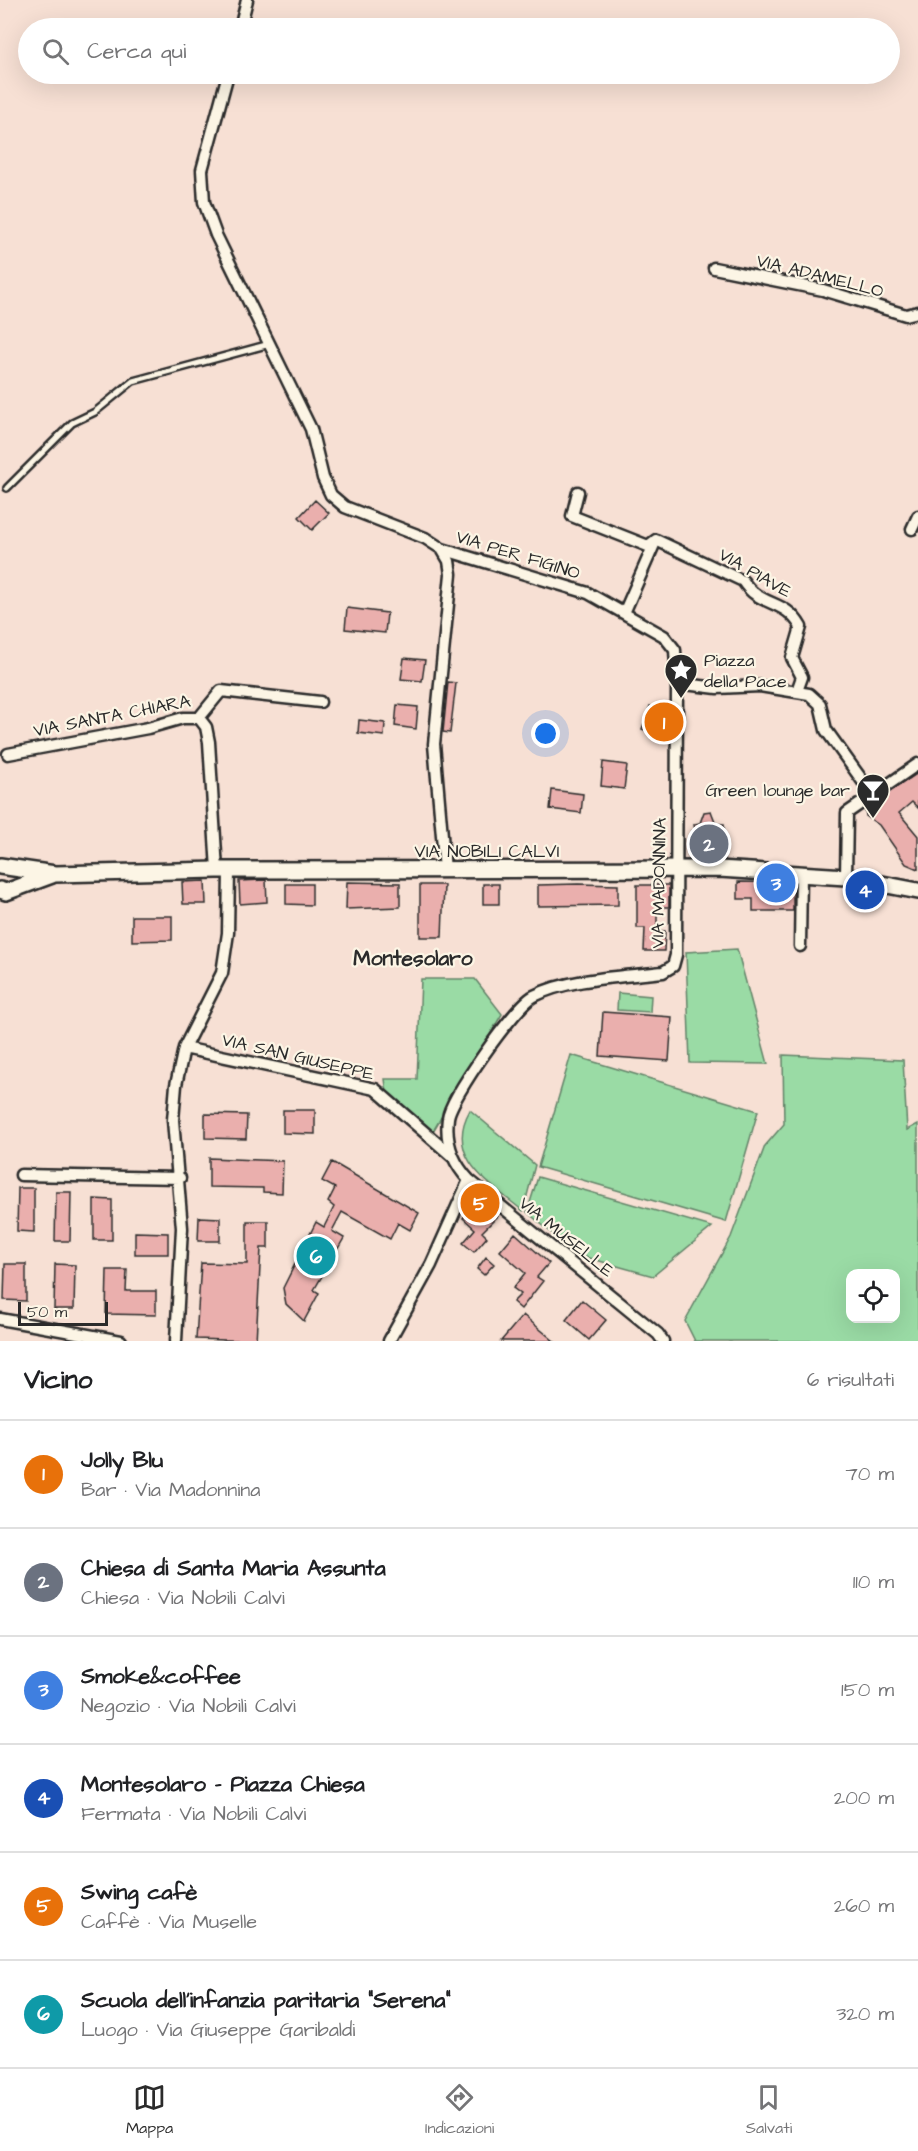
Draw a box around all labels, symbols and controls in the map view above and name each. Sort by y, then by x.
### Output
search box [18,18,900,84]
icon: search [39,35,72,68]
text: Cerca qui [87,36,186,67]
street label: VIA ADAMELLO [754,248,886,304]
street label: VIA PER FIGINO [453,524,583,586]
street label: VIA PIAVE [714,542,796,604]
place label: Piazza della Pace [704,648,787,694]
place icon: Piazza della Pace [663,652,699,699]
street label: VIA SANTA CHIARA [31,688,193,743]
pin: 1 [644,700,684,744]
your location [531,719,560,748]
bar icon: Green lounge bar [855,772,891,819]
place label: Green lounge bar [705,778,850,804]
street label: VIA MADONNINA [645,817,673,949]
pin: 2 [690,822,728,866]
street label: VIA NOBILI CALVI [415,839,559,864]
pin: 3 [756,860,796,906]
pin: 4 [846,868,884,912]
district label: Montesolaro [353,944,473,973]
street label: VIA SAN GIUSEPPE [219,1027,377,1087]
pin: 5 [460,1180,500,1226]
street label: VIA MUSELLE [513,1191,619,1283]
pin: 6 [296,1234,336,1278]
map controls [846,1269,900,1323]
button: locate [846,1269,900,1323]
scale bar [18,1299,108,1326]
text: 50 m [27,1301,67,1323]
text: Vicino [24,1362,92,1398]
text: 6 risultati [807,1366,894,1394]
text: Jolly Blu [81,1445,163,1476]
text: 1 [42,1460,45,1488]
text: 70 m [846,1460,894,1488]
text: Bar · Via Madonnina [81,1476,260,1504]
text: Chiesa di Santa Maria Assunta [81,1553,386,1584]
text: 2 [38,1568,49,1596]
text: 110 m [853,1568,894,1596]
text: Chiesa · Via Nobili Calvi [81,1584,285,1612]
text: Smoke&coffee [81,1661,241,1692]
text: 3 [38,1676,49,1704]
text: 150 m [841,1676,894,1704]
text: Negozio · Via Nobili Calvi [81,1692,296,1720]
text: Montesolaro - Piazza Chiesa [81,1769,365,1800]
text: 4 [37,1784,50,1812]
text: 200 m [834,1784,894,1812]
text: Fermata · Via Nobili Calvi [81,1800,306,1828]
text: Swing cafè [81,1877,198,1908]
text: 5 [36,1892,51,1920]
text: 260 m [834,1892,894,1920]
text: Caffè · Via Muselle [81,1908,257,1936]
text: Scuola dell'infanzia paritaria "Serena" [81,1985,451,2016]
text: 6 [37,2000,50,2028]
text: 320 m [836,2000,894,2028]
text: Luogo · Via Giuseppe Garibaldi [81,2016,355,2044]
tab: Mappa [126,2081,173,2139]
tab: Indicazioni [425,2081,494,2139]
tab: Salvati [746,2081,792,2139]

